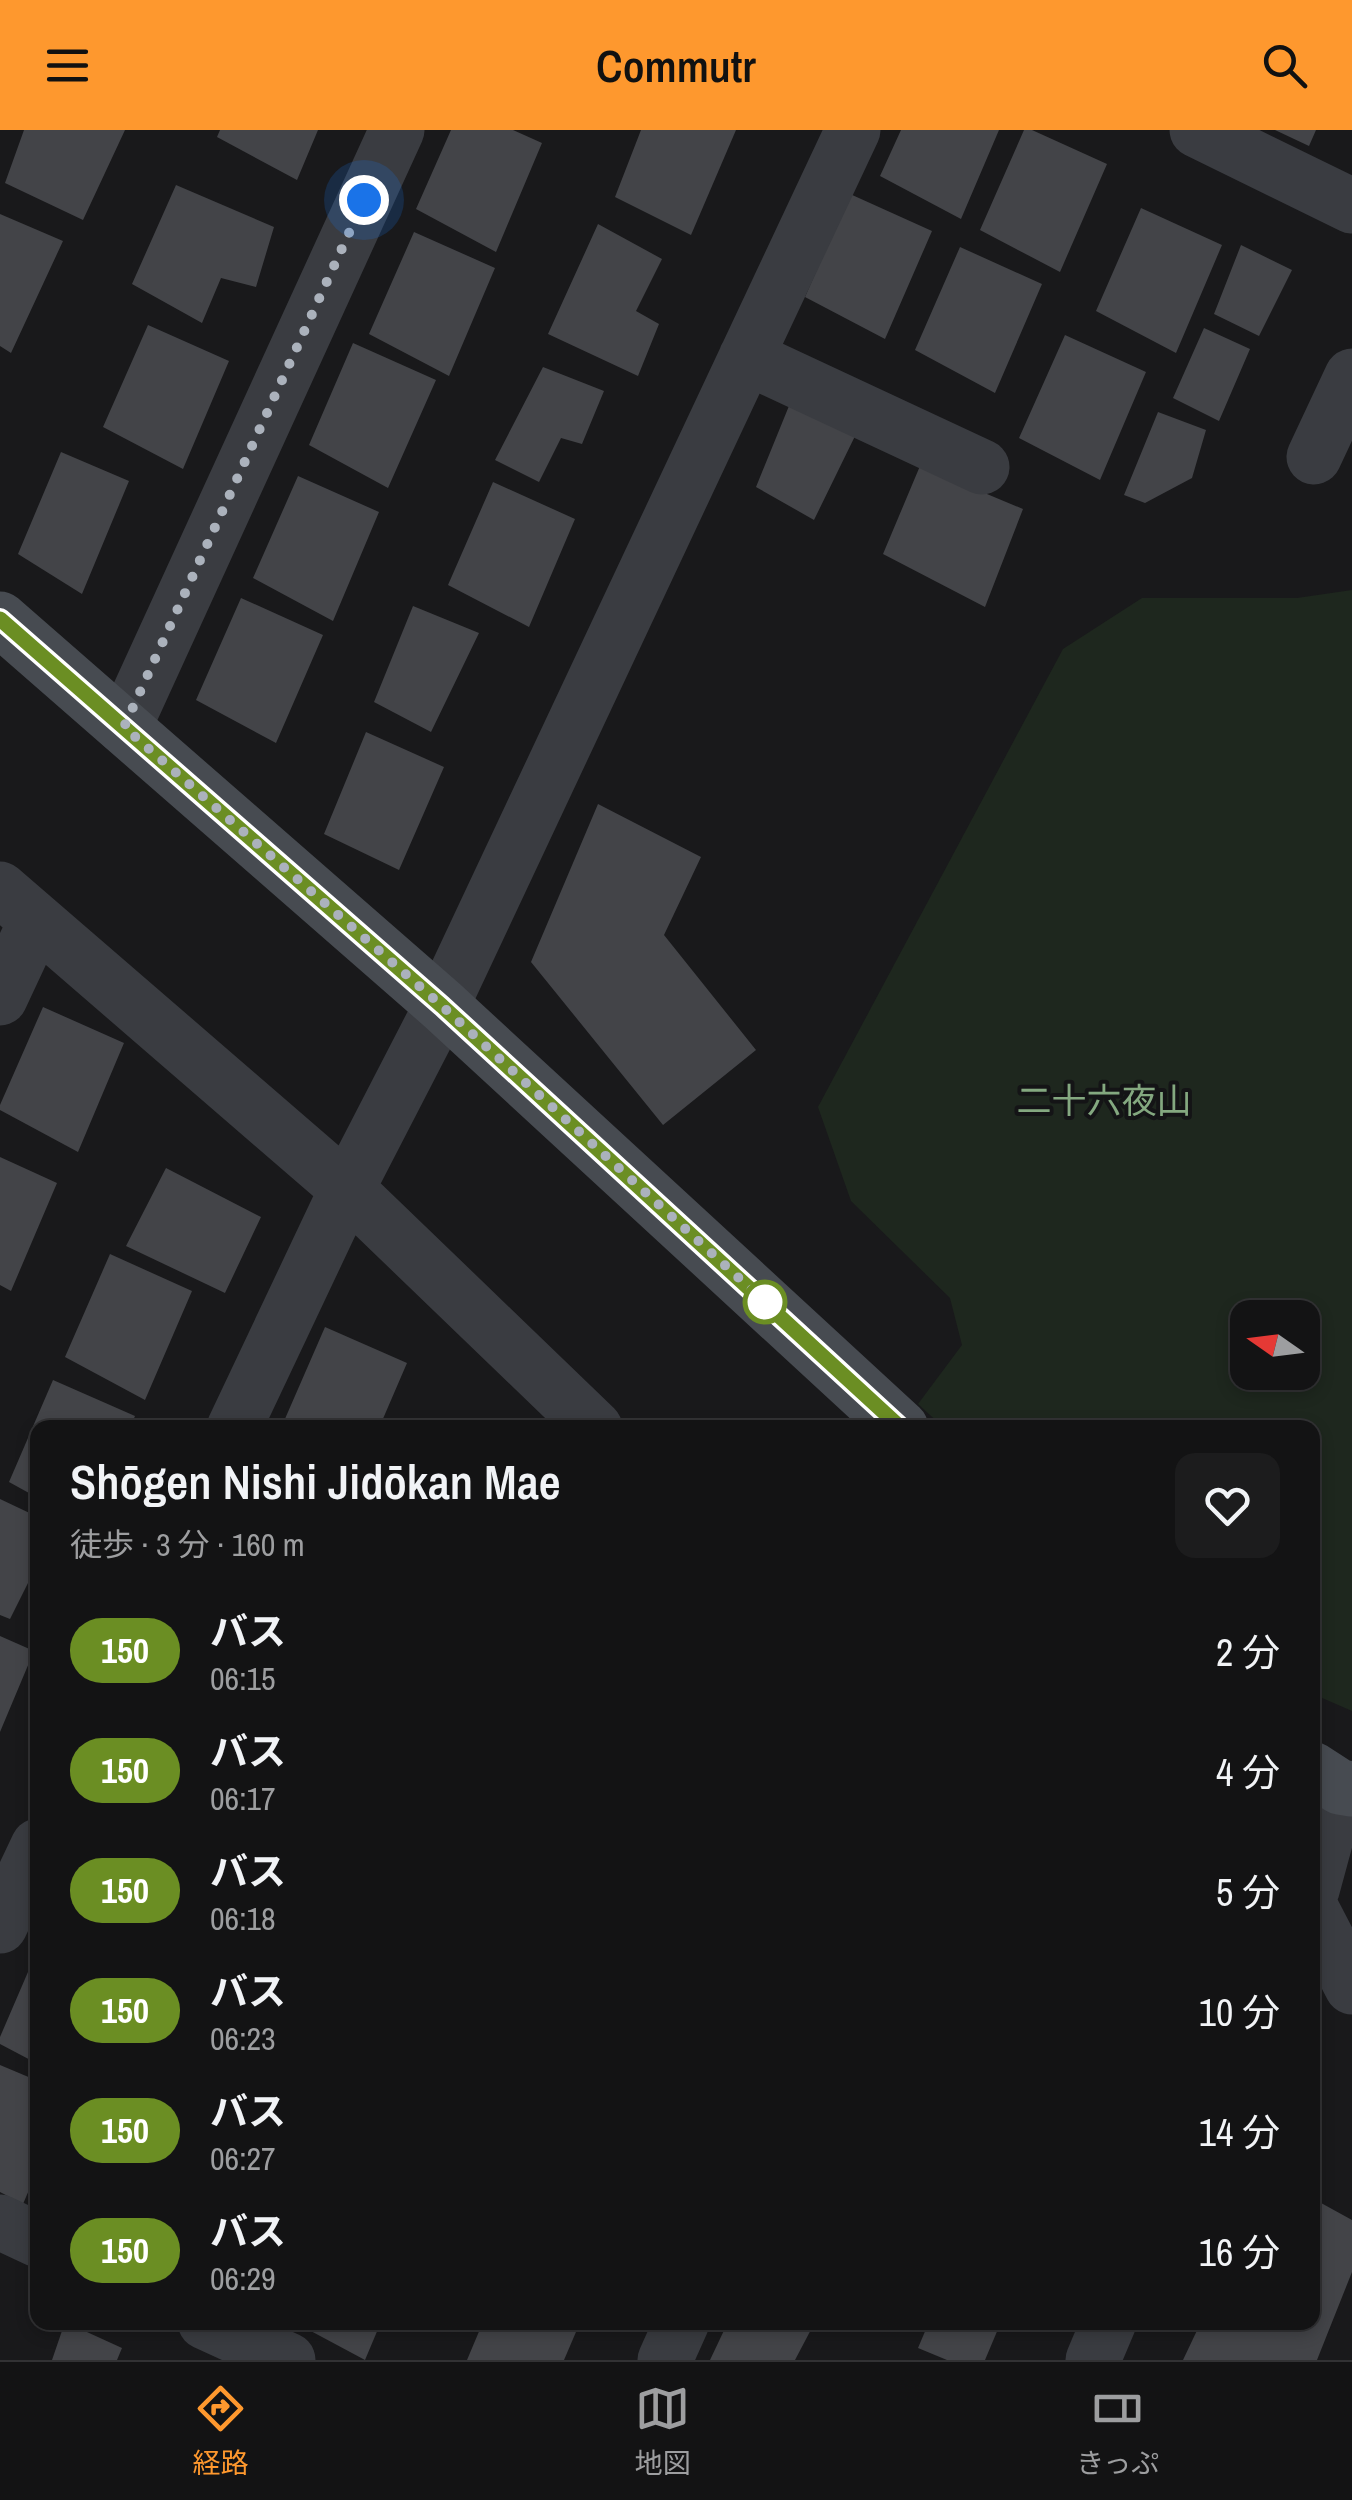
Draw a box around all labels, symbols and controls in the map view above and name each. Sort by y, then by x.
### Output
text: Commutr [596,35,756,96]
icon: menu [40,38,95,93]
icon: search [1257,38,1312,93]
your location [339,175,389,225]
park label: 二十六夜山 [1016,1077,1192,1124]
unlabelled marker [744,1281,786,1323]
north arrow [1230,1300,1320,1390]
map controls [1230,1300,1320,1390]
text: Shōgen Nishi Jidōkan Mae [70,1449,561,1514]
button: heart [1175,1453,1280,1558]
text: 徒歩 · 3 分 · 160 m [70,1523,305,1566]
text: バス [210,1606,286,1657]
text: 150 [101,1627,149,1674]
text: 2 分 [1216,1627,1280,1678]
text: 06:15 [210,1657,276,1700]
text: バス [210,1726,286,1777]
text: 150 [101,1747,149,1794]
text: 4 分 [1216,1747,1280,1798]
text: 06:17 [210,1777,276,1820]
text: バス [210,1846,286,1897]
text: 150 [101,1867,149,1914]
text: 5 分 [1216,1867,1280,1918]
text: 06:18 [210,1897,276,1940]
text: バス [210,1966,286,2017]
text: 150 [101,1987,149,2034]
text: 10 分 [1199,1987,1280,2038]
text: 06:23 [210,2017,276,2060]
text: バス [210,2086,286,2137]
text: 150 [101,2107,149,2154]
text: 14 分 [1199,2107,1280,2158]
text: 06:27 [210,2137,276,2180]
text: バス [210,2206,286,2257]
text: 150 [101,2227,149,2274]
text: 16 分 [1199,2227,1280,2278]
text: 06:29 [210,2257,276,2300]
tab: 経路 [193,2381,249,2482]
tab: 地図 [635,2381,691,2482]
tab: きっぷ [1076,2381,1159,2482]

